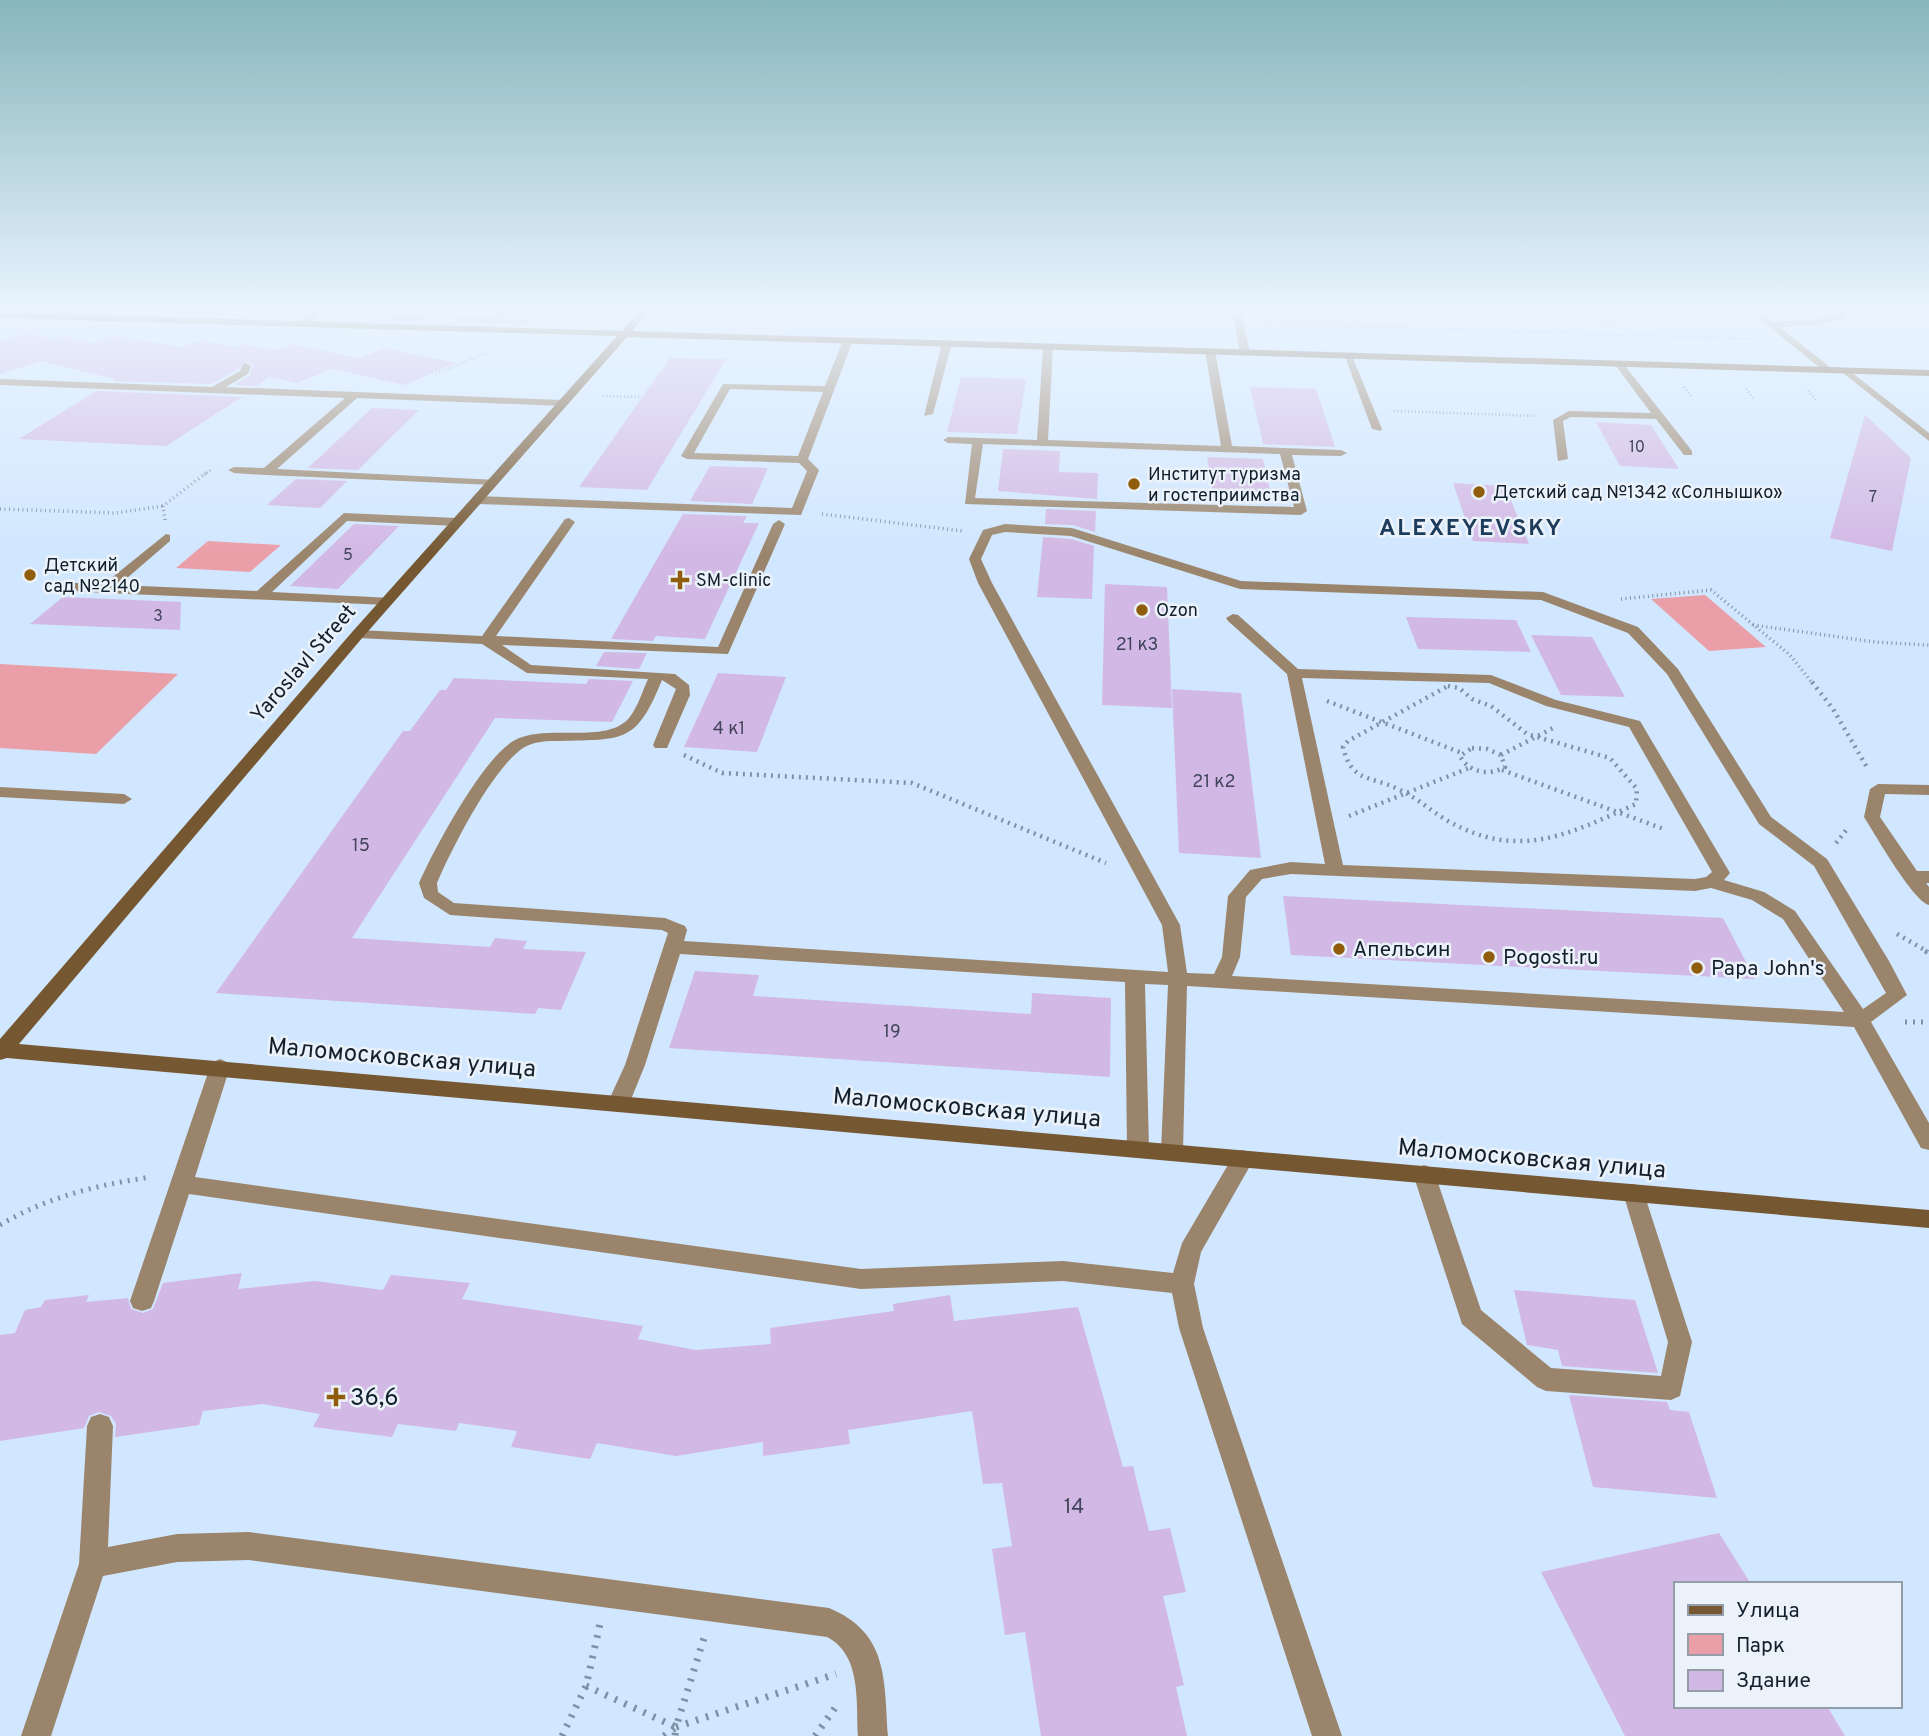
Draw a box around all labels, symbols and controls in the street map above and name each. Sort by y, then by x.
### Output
house number: 10 [1629,438,1645,458]
place label: Институт туризма и гостеприимства [1148,464,1301,508]
marker: Институт туризма и гостеприимства [1126,476,1142,492]
place label: Детский сад №1342 «Солнышко» [1493,482,1782,505]
marker: Детский сад №1342 «Солнышко» [1471,484,1487,500]
house number: 7 [1869,488,1877,508]
district label: ALEXEYEVSKY [1379,515,1563,544]
house number: 5 [343,546,353,566]
place label: Детский сад №2140 [44,555,140,599]
marker: Детский сад №2140 [22,567,38,583]
marker: SM-clinic [670,570,690,590]
place label: SM-clinic [696,570,771,593]
street label: Yaroslavl Street [245,599,363,729]
place label: Ozon [1156,600,1198,623]
marker: Ozon [1134,602,1150,618]
house number: 3 [153,607,163,627]
house number: 21 к3 [1116,634,1158,657]
house number: 4 к1 [713,718,745,741]
house number: 21 к2 [1192,771,1236,794]
house number: 15 [352,835,370,858]
place label: Апельсин [1353,937,1451,964]
marker: Апельсин [1331,941,1347,957]
place label: Pogosti.ru [1503,945,1599,972]
marker: Pogosti.ru [1481,949,1497,965]
place label: Papa John's [1711,956,1825,983]
marker: Papa John's [1689,960,1705,976]
house number: 19 [883,1021,901,1044]
street label: Маломосковская улица [267,1032,537,1086]
street label: Маломосковская улица [832,1082,1102,1136]
street label: Маломосковская улица [1397,1133,1667,1187]
place label: 36,6 [350,1384,399,1414]
marker: 36,6 [328,1389,344,1405]
house number: 14 [1064,1494,1084,1521]
legend [1674,1582,1901,1708]
text: Улица [1736,1598,1800,1625]
text: Парк [1736,1633,1785,1660]
text: Здание [1736,1668,1811,1695]

